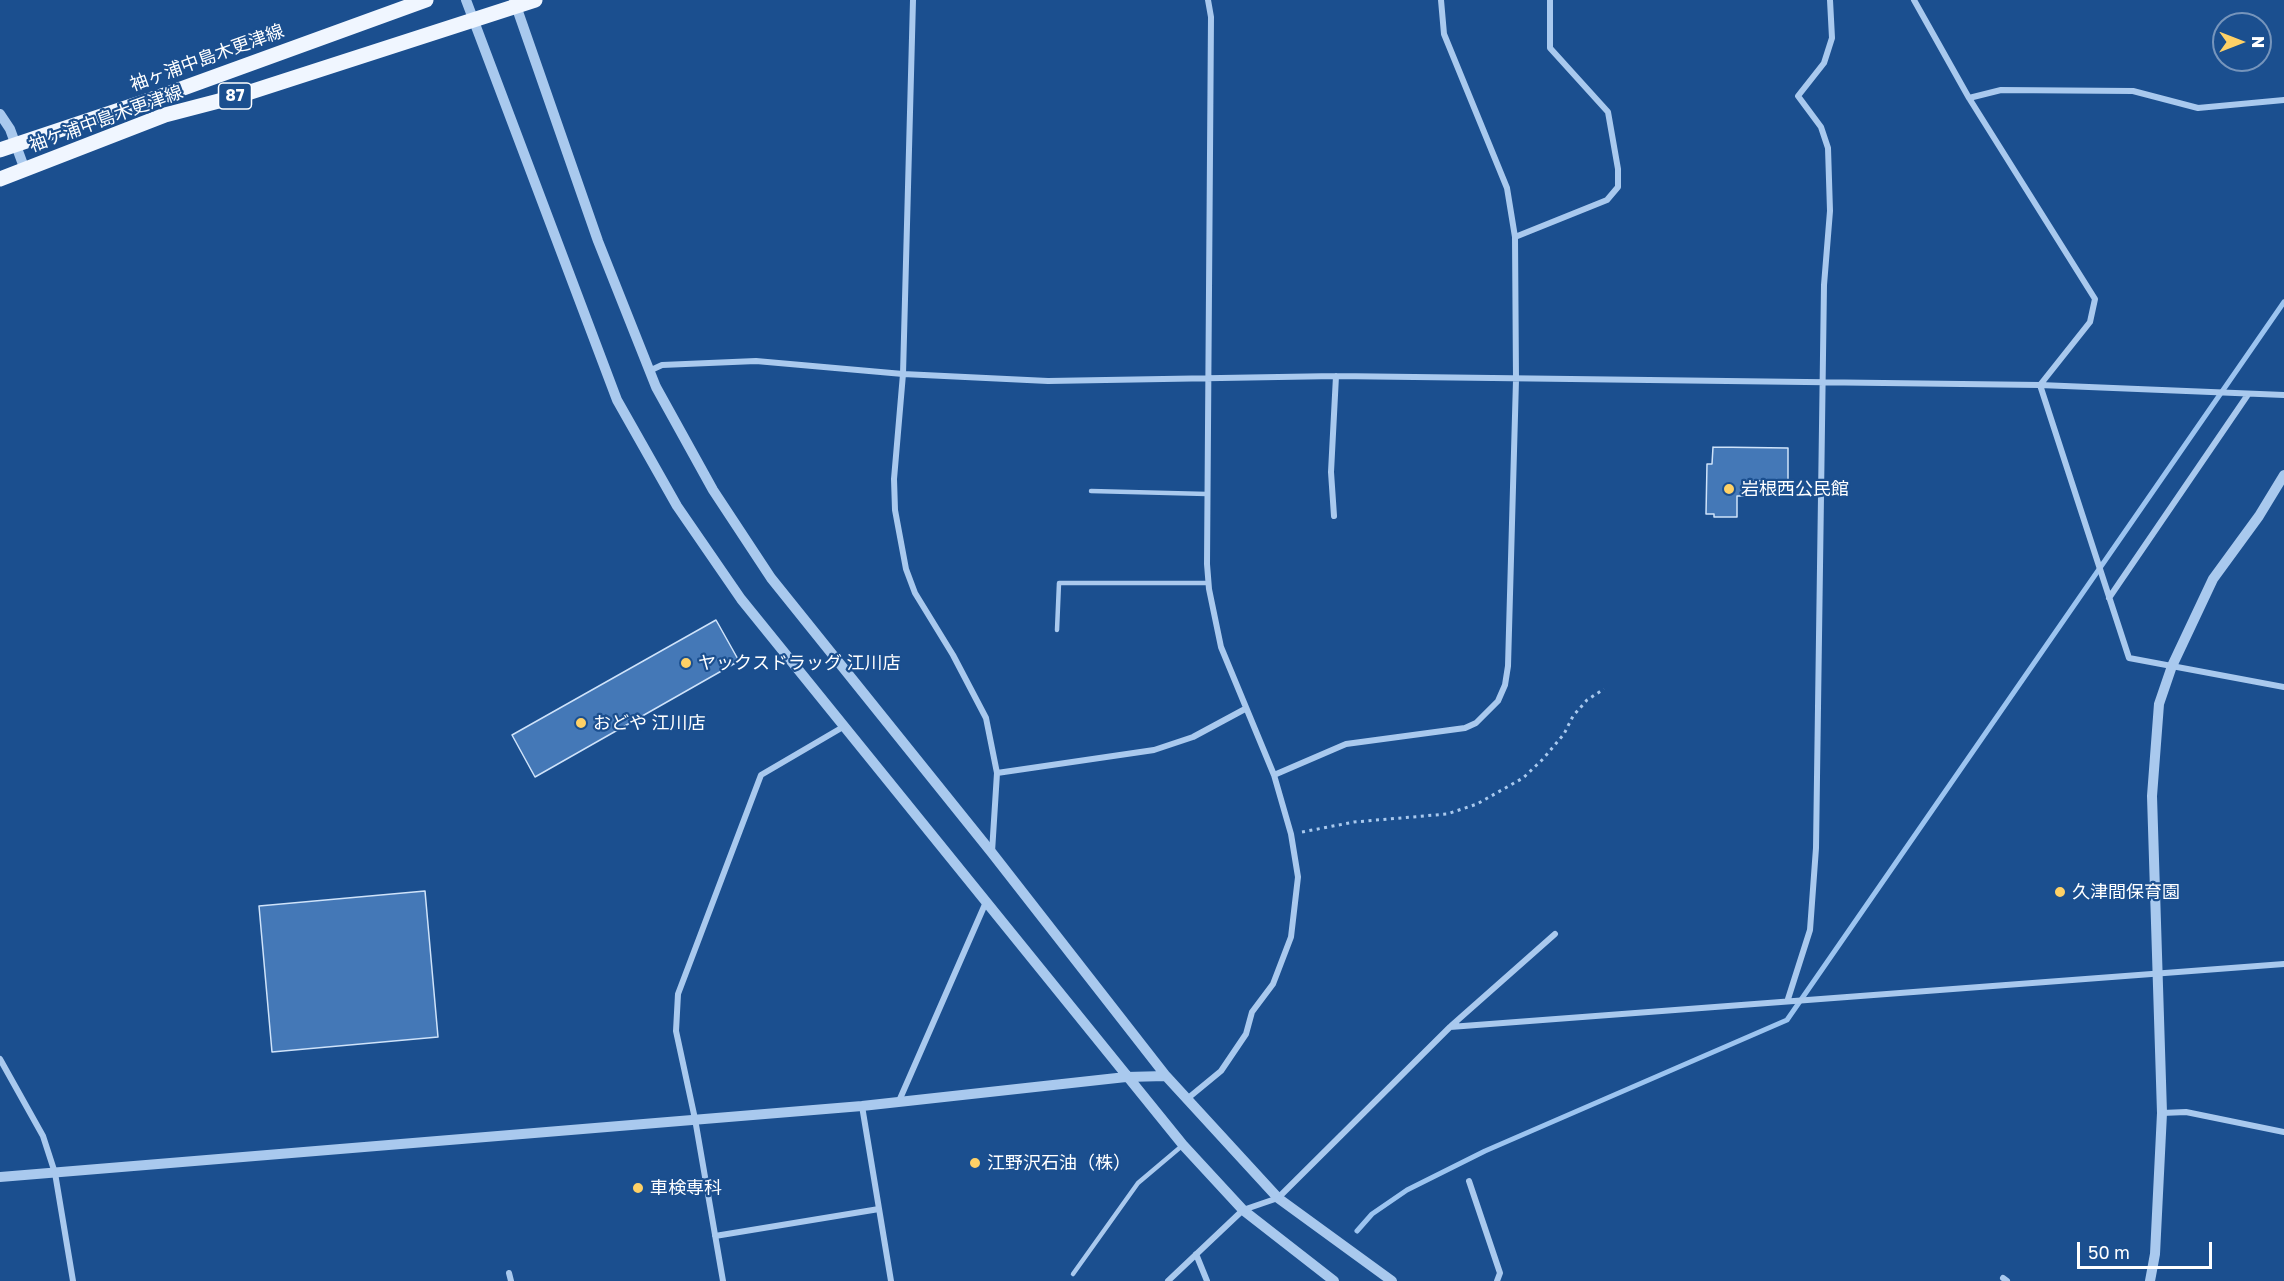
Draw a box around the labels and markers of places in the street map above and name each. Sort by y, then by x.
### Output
place label: 岩根西公民館 [1741,478,1849,500]
marker: 岩根西公民館 [1722,482,1736,496]
place label: ヤックスドラッグ 江川店 [698,652,900,674]
marker: ヤックスドラッグ 江川店 [679,656,693,670]
place label: おどや 江川店 [593,712,705,734]
marker: おどや 江川店 [574,716,588,730]
place label: 久津間保育園 [2072,881,2180,903]
marker: 久津間保育園 [2053,885,2067,899]
place label: 江野沢石油（株） [987,1152,1131,1174]
marker: 江野沢石油（株） [968,1156,982,1170]
place label: 車検専科 [650,1177,722,1199]
marker: 車検専科 [631,1181,645,1195]

